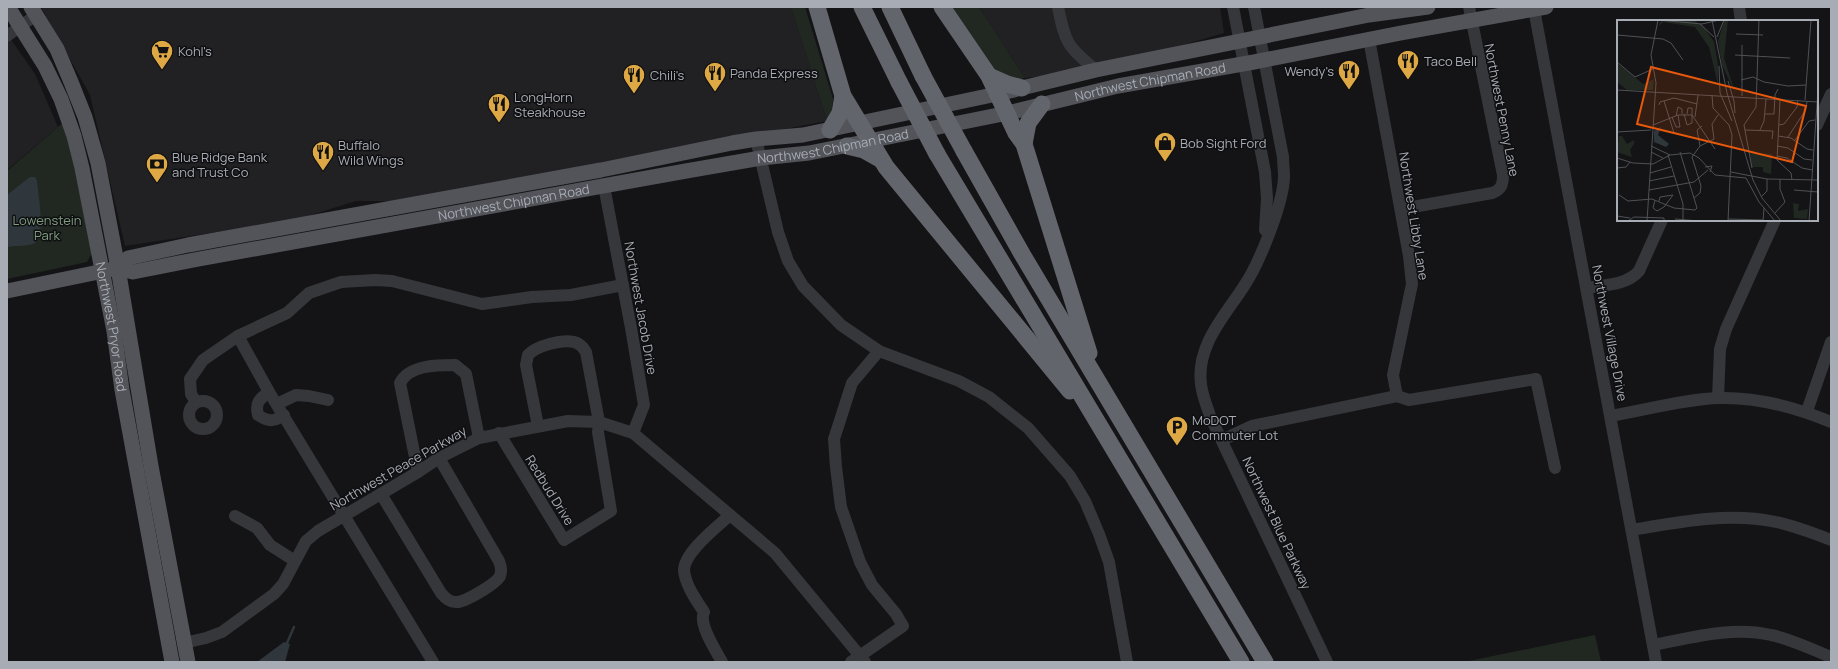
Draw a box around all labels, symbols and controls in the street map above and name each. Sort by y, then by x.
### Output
inset map [1617,20,1818,221]
supermarket icon: Kohl's [149,38,175,71]
place label: Kohl's [178,42,212,60]
street label: Northwest Penny Lane [1480,42,1524,178]
restaurant icon: Taco Bell [1395,48,1421,81]
place label: Taco Bell [1424,52,1477,70]
street label: Northwest Chipman Road [1073,58,1227,105]
restaurant icon: Wendy's [1336,58,1362,91]
restaurant icon: Panda Express [702,60,728,93]
restaurant icon: Chili's [621,62,647,95]
place label: Wendy's [1284,62,1334,80]
place label: Panda Express [730,64,818,82]
place label: Chili's [650,66,684,84]
place label: LongHorn Steakhouse [514,88,586,121]
restaurant icon: LongHorn Steakhouse [486,91,512,124]
street label: Northwest Chipman Road [756,124,910,167]
shop icon: Bob Sight Ford [1152,130,1178,163]
place label: Bob Sight Ford [1180,134,1267,152]
place label: Buffalo Wild Wings [338,136,404,169]
restaurant icon: Buffalo Wild Wings [310,139,336,172]
place label: Blue Ridge Bank and Trust Co [172,148,268,181]
bank icon: Blue Ridge Bank and Trust Co [144,151,170,184]
street label: Northwest Libby Lane [1395,151,1433,282]
street label: Northwest Chipman Road [437,180,591,225]
park label: Lowenstein Park [12,211,82,244]
street label: Northwest Jacob Drive [620,240,662,376]
street label: Northwest Pryor Road [92,260,131,393]
street label: Northwest Village Drive [1588,263,1632,403]
place label: MoDOT Commuter Lot [1192,411,1278,444]
parking icon: MoDOT Commuter Lot [1164,414,1190,447]
street label: Northwest Peace Parkway [326,421,470,515]
street label: Redbud Drive [521,451,579,529]
street label: Northwest Blue Parkway [1238,454,1316,592]

